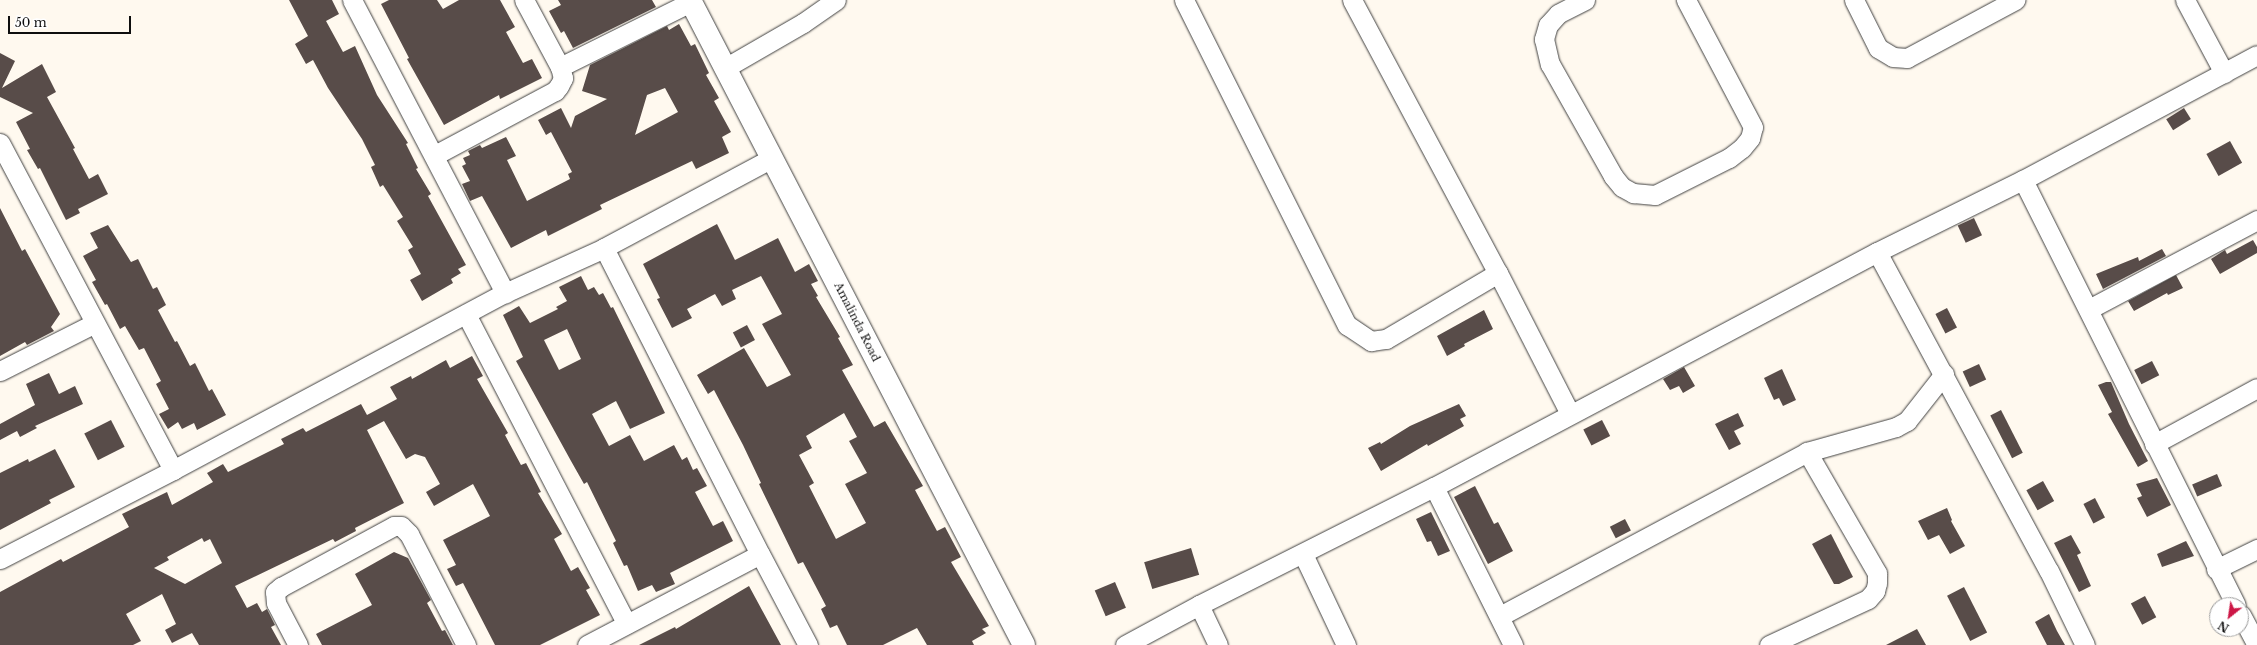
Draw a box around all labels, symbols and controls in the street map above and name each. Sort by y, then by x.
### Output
scale bar [10,8,133,34]
text: 50 m [15,15,47,30]
street label: Amalinda Road [831,280,883,364]
north arrow [2209,597,2249,637]
text: N [2216,618,2231,635]

